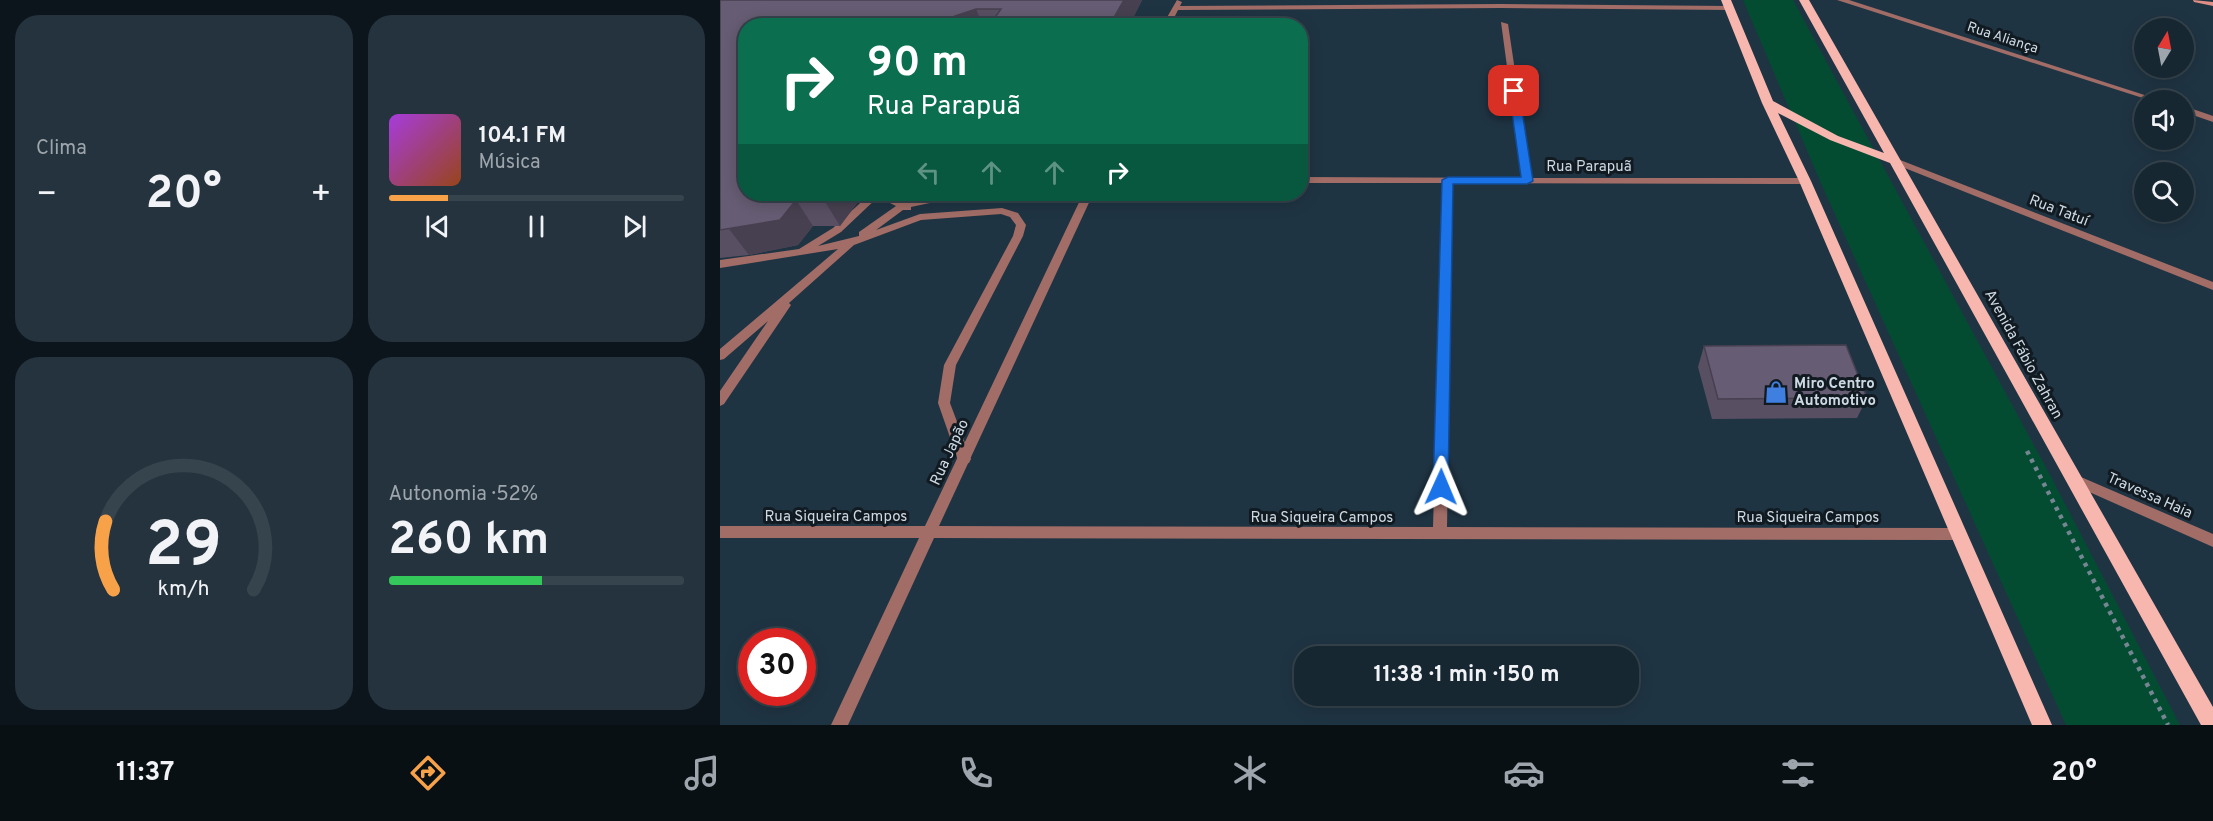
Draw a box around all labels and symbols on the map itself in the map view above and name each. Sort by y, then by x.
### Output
north arrow [2134,18,2194,78]
street label: Rua Aliança [1965,19,2040,58]
pin [1488,65,1539,116]
street label: Rua Parapuã [1546,158,1632,177]
street label: Rua Tatuí [2026,191,2092,232]
street label: Avenida Fábio Zahran [1979,287,2066,423]
place label: Miro Centro Automotivo [1794,375,1876,411]
shop icon: Miro Centro Automotivo [1763,379,1789,405]
street label: Rua Japão [927,417,974,489]
position arrow [1409,455,1473,519]
street label: Travessa Haia [2104,469,2195,524]
street label: Rua Siqueira Campos [765,508,907,527]
street label: Rua Siqueira Campos [1251,509,1393,528]
street label: Rua Siqueira Campos [1737,509,1879,528]
speed limit sign: 30 [738,628,816,706]

